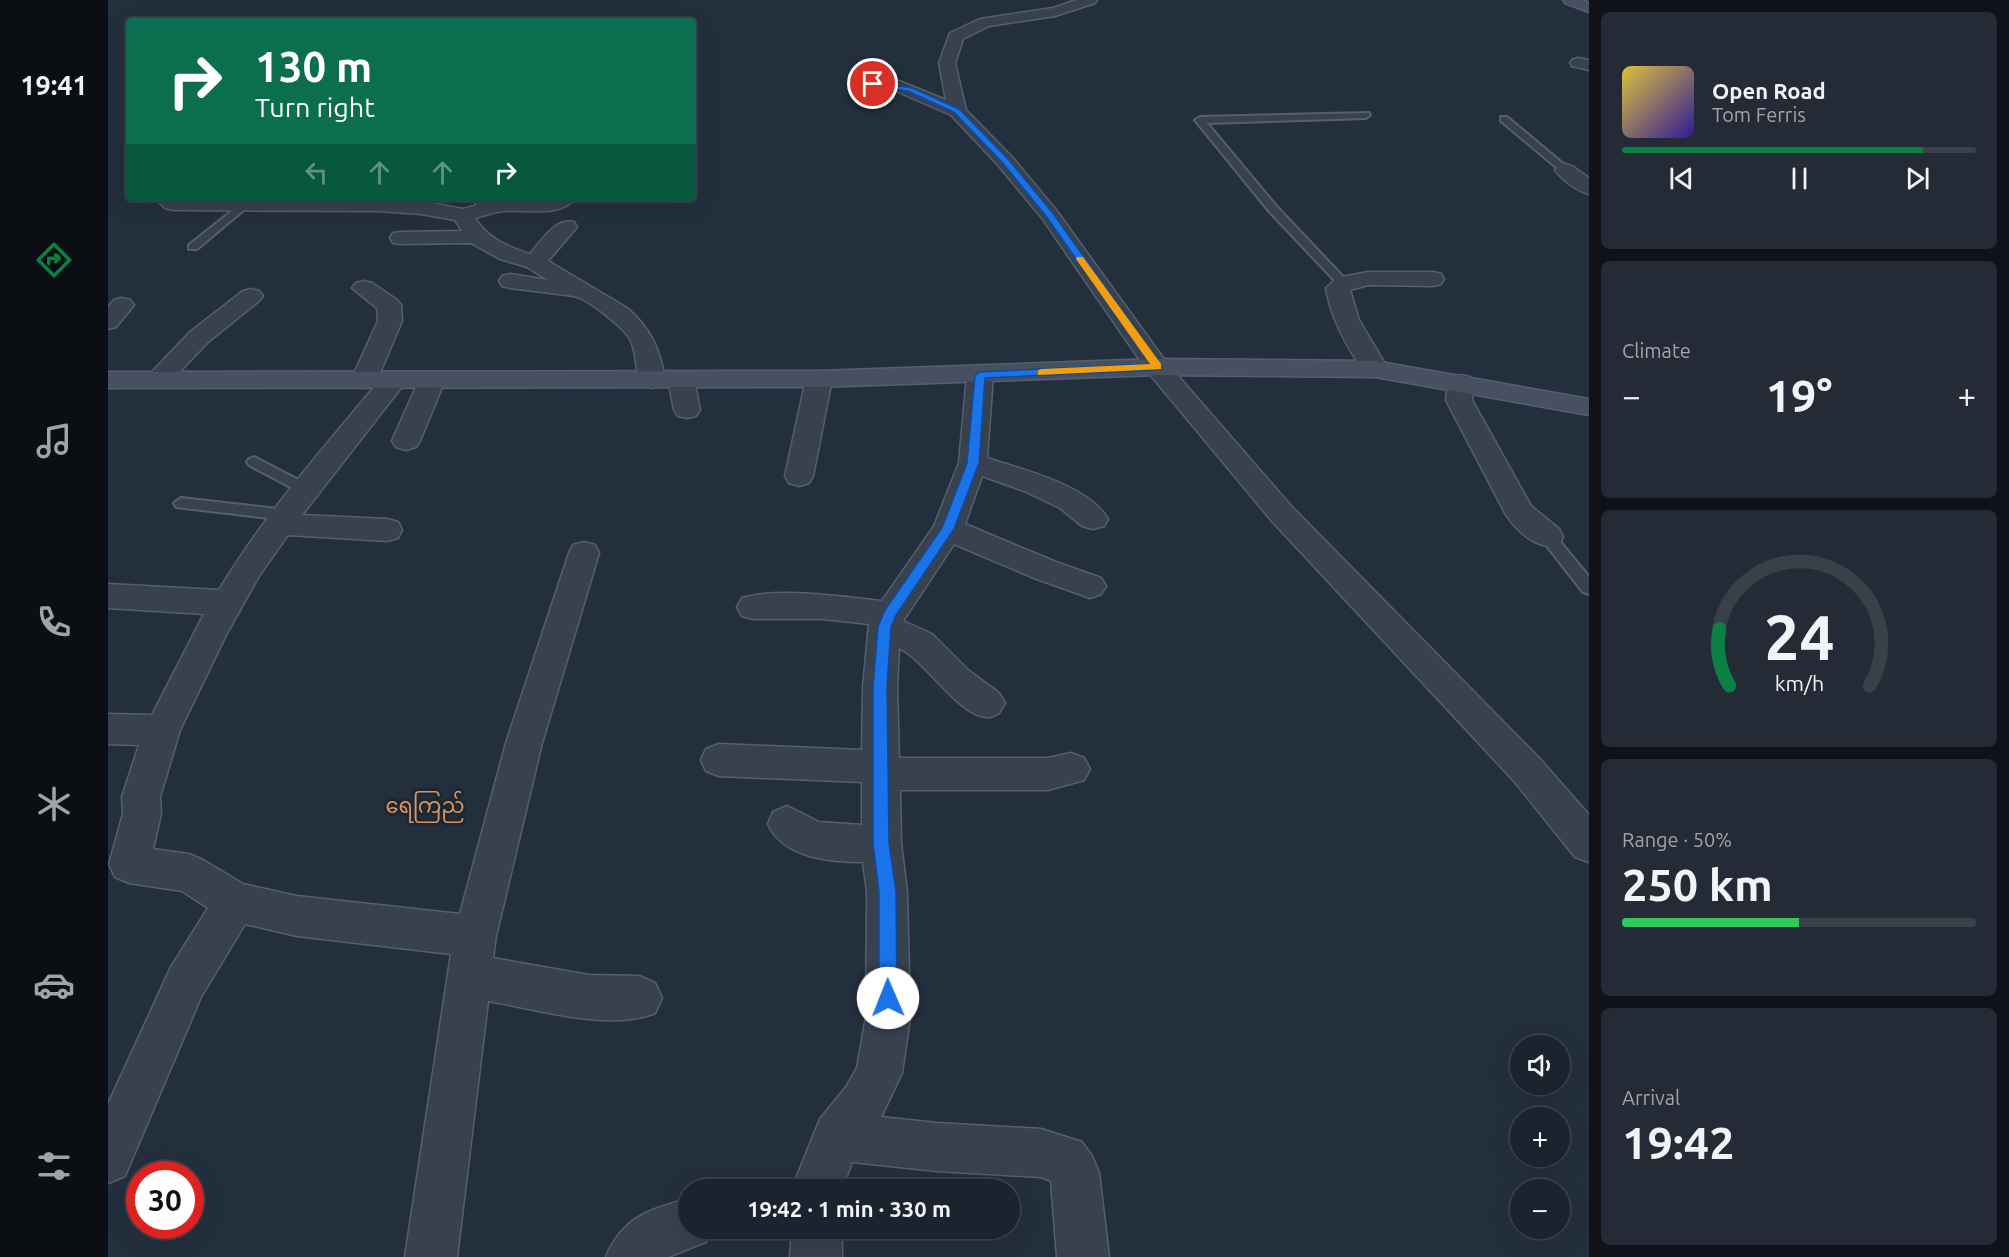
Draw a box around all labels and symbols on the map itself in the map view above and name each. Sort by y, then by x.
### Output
pin [847,58,898,109]
district label: ရေကြည် [385,790,465,823]
position arrow [856,966,920,1030]
speed limit sign: 30 [126,1161,204,1239]

